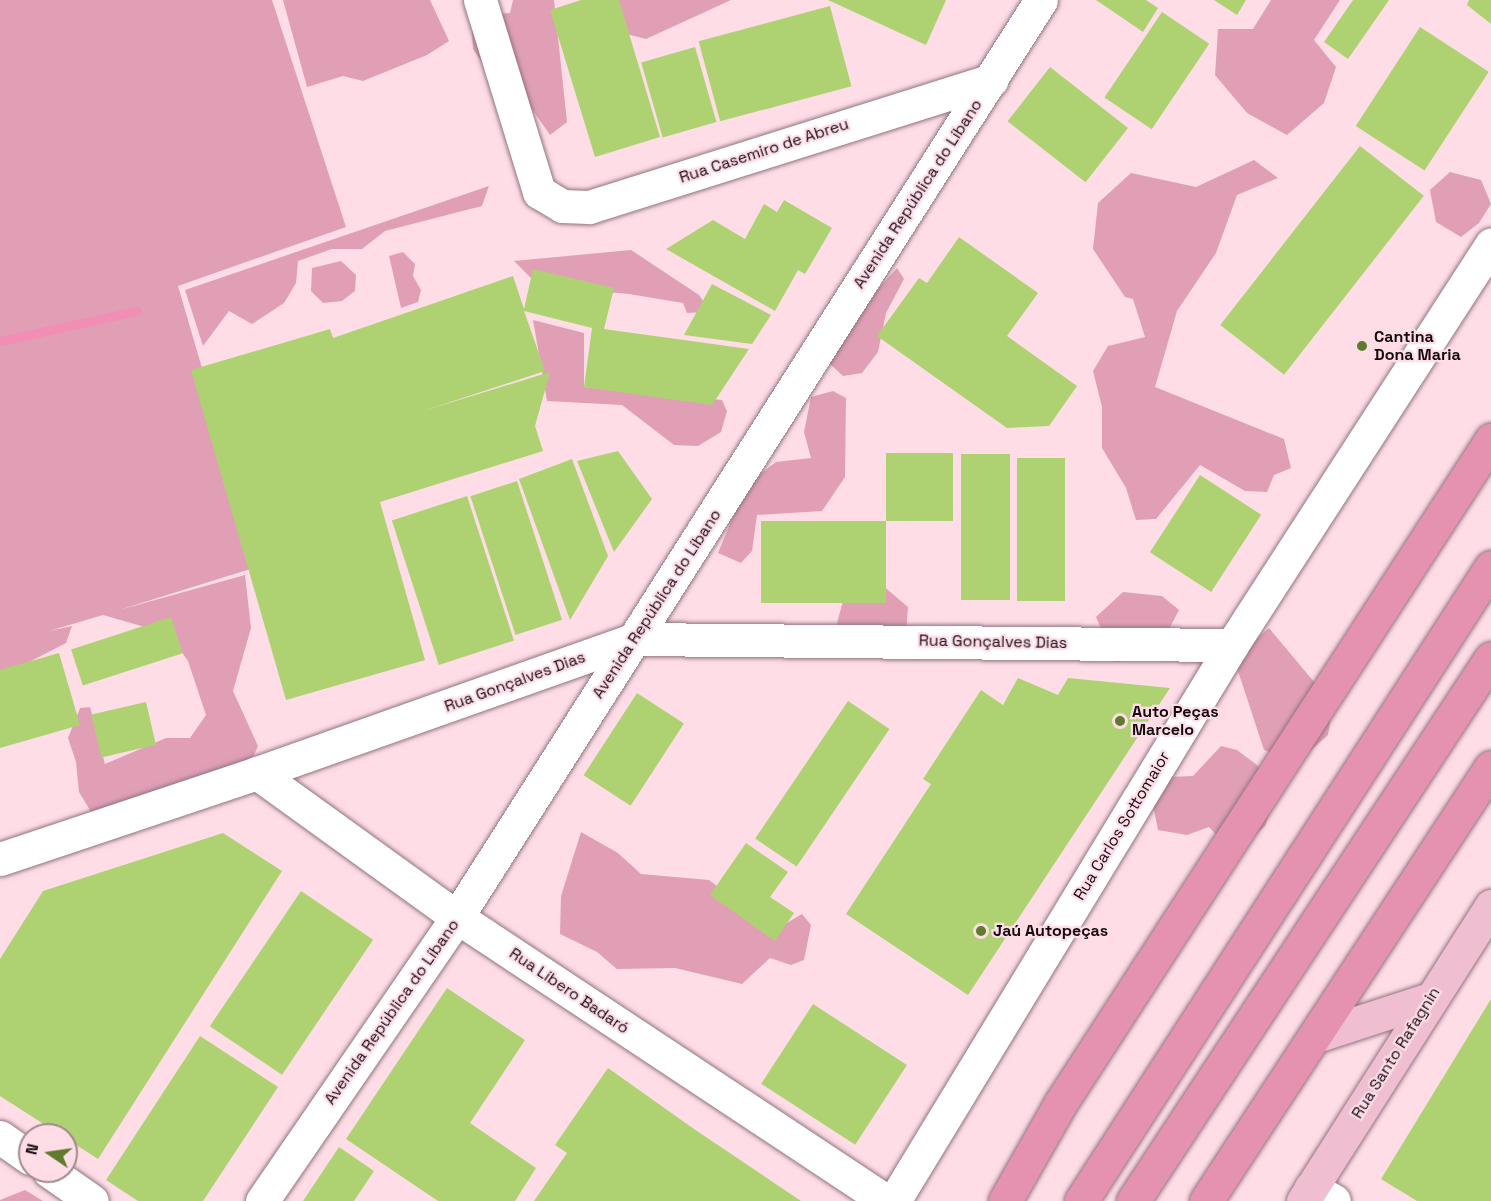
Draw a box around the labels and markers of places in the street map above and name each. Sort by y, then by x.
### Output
place label: Cantina Dona Maria [1374,327,1461,365]
marker: Cantina Dona Maria [1355,339,1369,353]
place label: Auto Peças Marcelo [1132,702,1219,740]
marker: Auto Peças Marcelo [1113,714,1127,728]
place label: Jaú Autopeças [993,921,1108,941]
marker: Jaú Autopeças [974,924,988,938]

